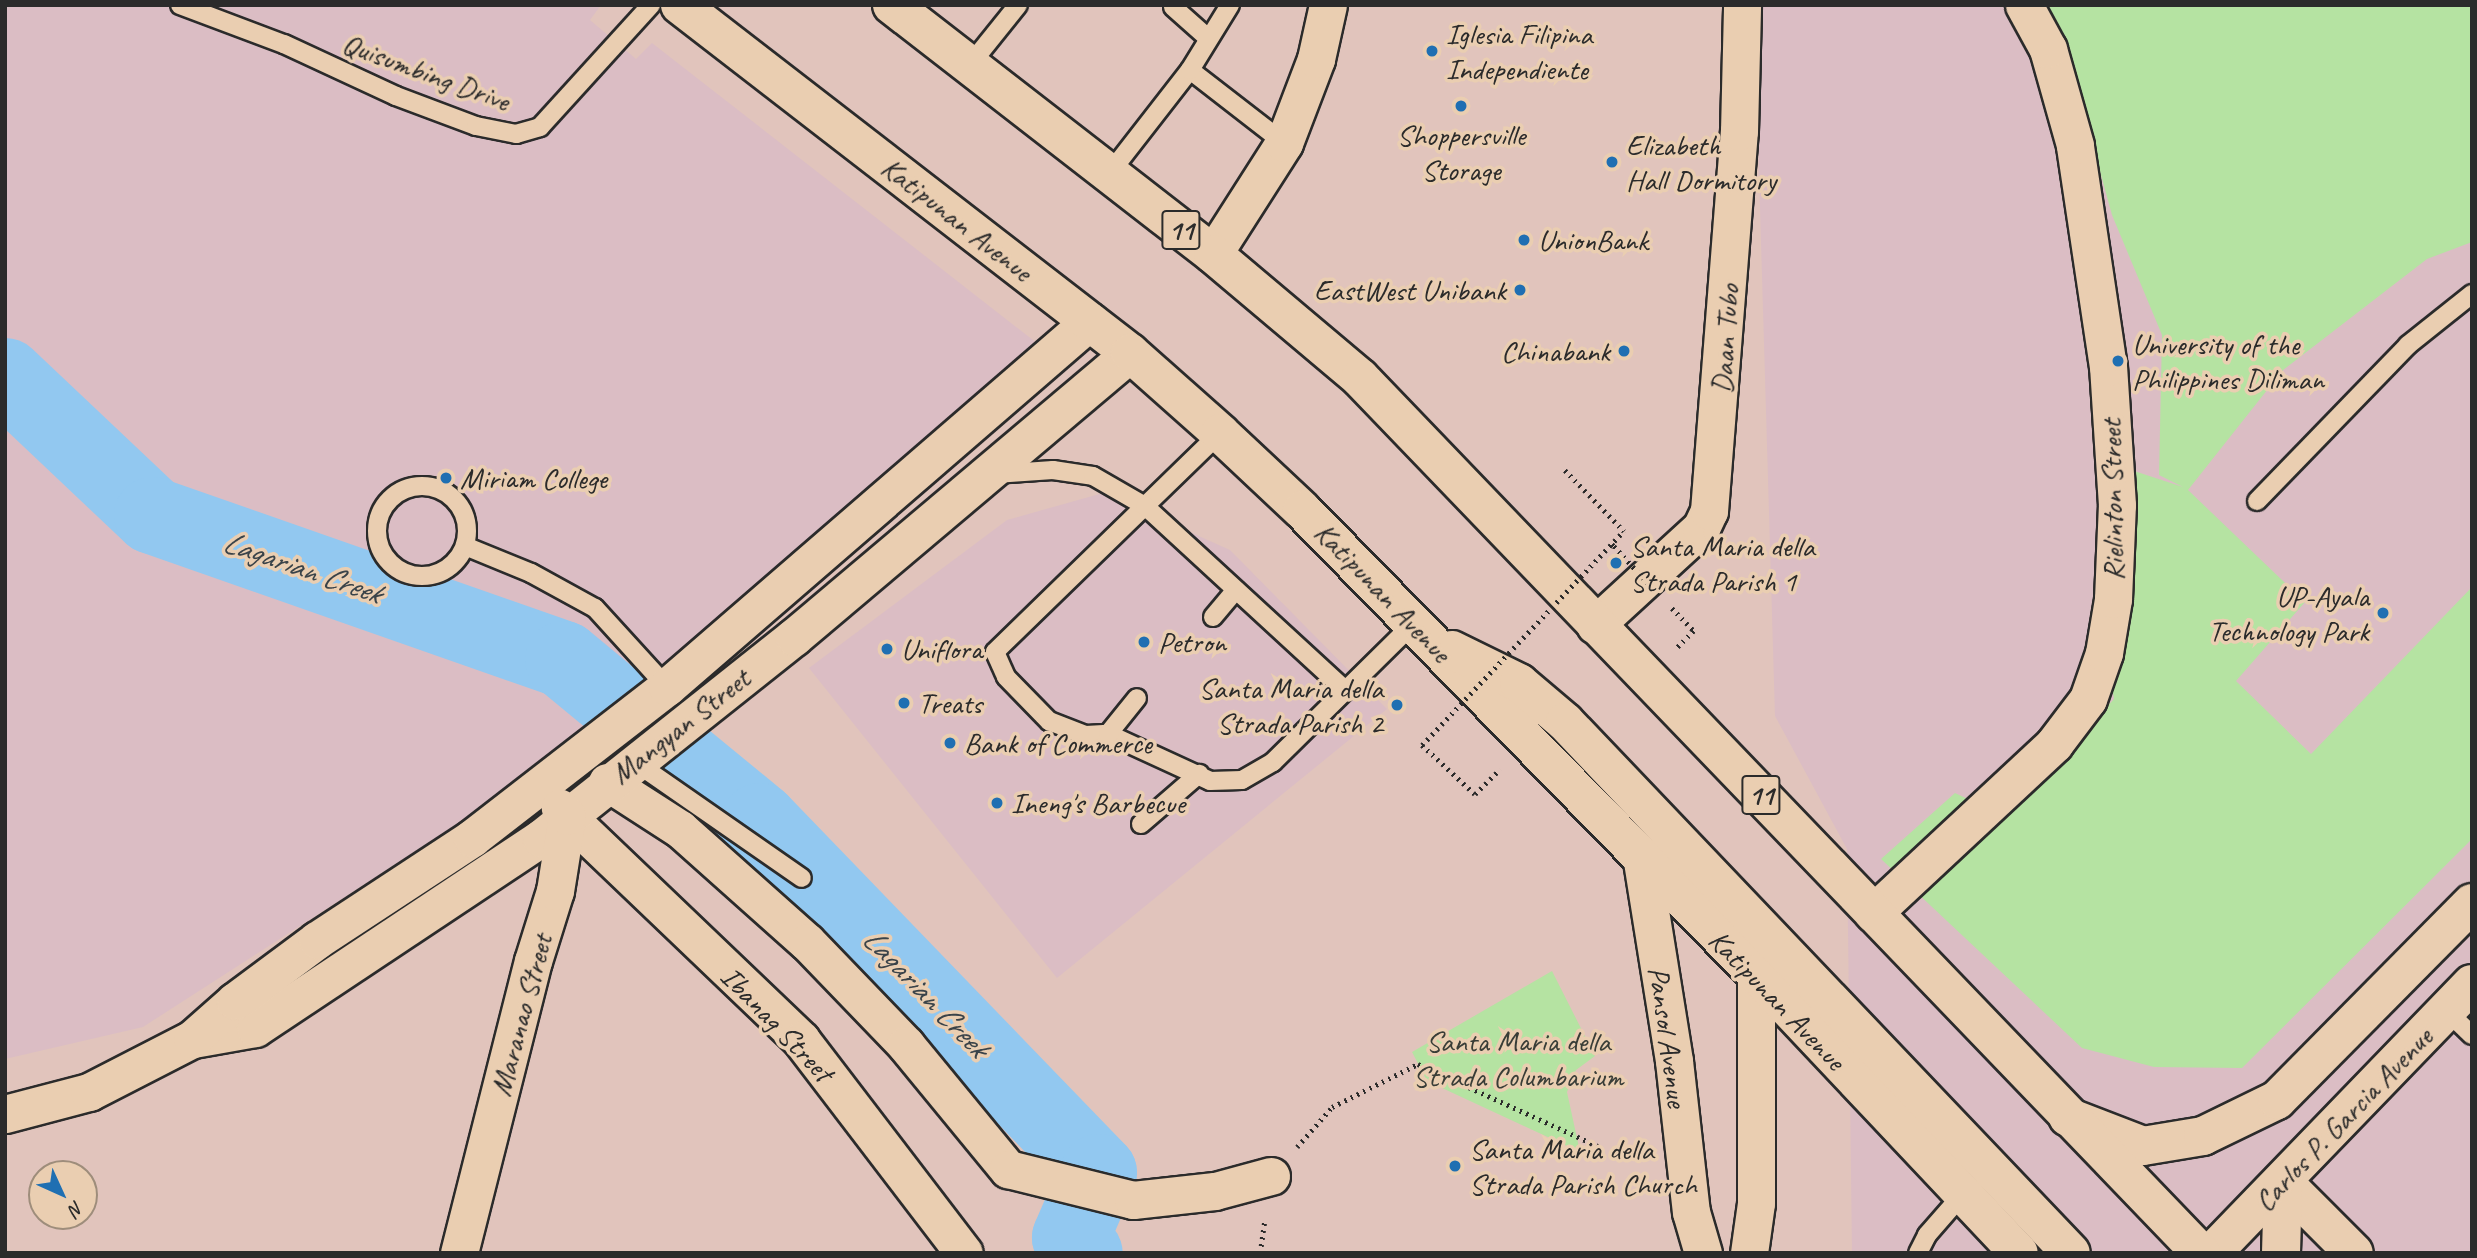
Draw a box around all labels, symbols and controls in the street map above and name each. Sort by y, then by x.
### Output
place label: Iglesia Filipina Independiente [1446,16,1592,86]
street label: Quisumbing Drive [337,25,515,119]
marker: Iglesia Filipina Independiente [1424,43,1440,59]
marker: Shoppersville Storage [1453,98,1469,114]
place label: Shoppersville Storage [1397,117,1525,188]
place label: Elizabeth Hall Dormitory [1626,127,1778,198]
street label: Katipunan Avenue [875,149,1039,289]
marker: Elizabeth Hall Dormitory [1604,154,1620,170]
road number: 11 [1160,205,1202,254]
place label: UnionBank [1538,222,1648,258]
marker: UnionBank [1516,232,1532,248]
place label: EastWest Unibank [1315,272,1506,308]
marker: EastWest Unibank [1512,282,1528,298]
street label: Daan Tubo [1703,284,1747,394]
place label: University of the Philippines Diliman [2132,326,2324,396]
place label: Chinabank [1501,333,1610,369]
marker: Chinabank [1616,343,1632,359]
marker: University of the Philippines Diliman [2110,353,2126,369]
street label: Rielinton Street [2093,419,2131,581]
place label: Miriam College [460,460,607,496]
marker: Miriam College [438,470,454,486]
street label: Katipunan Avenue [1307,514,1459,670]
water label: Lagarian Creek [218,523,386,613]
place label: Santa Maria della Strada Parish 1 [1630,528,1814,598]
marker: Santa Maria della Strada Parish 1 [1608,555,1624,571]
place label: UP-Ayala Technology Park [2208,578,2369,648]
marker: UP-Ayala Technology Park [2375,605,2391,621]
place label: Petron [1158,624,1226,660]
place label: Uniflora [901,631,982,667]
marker: Petron [1136,634,1152,650]
marker: Uniflora [879,641,895,657]
street label: Mangyan Street [603,660,757,792]
place label: Santa Maria della Strada Parish 2 [1199,670,1383,740]
place label: Treats [918,685,982,721]
marker: Treats [896,695,912,711]
marker: Santa Maria della Strada Parish 2 [1389,697,1405,713]
place label: Bank of Commerce [964,725,1152,761]
marker: Bank of Commerce [942,735,958,751]
road number: 11 [1740,770,1782,820]
place label: Ineng's Barbecue [1011,785,1185,821]
marker: Ineng's Barbecue [989,795,1005,811]
water label: Lagarian Creek [854,920,996,1066]
street label: Katipunan Avenue [1701,922,1853,1078]
street label: Maranao Street [482,930,560,1100]
street label: Ibanag Street [713,959,841,1089]
street label: Pansol Avenue [1640,964,1696,1110]
street label: Carlos P. Garcia Avenue [2246,1020,2440,1218]
park label: Santa Maria della Strada Columbarium [1413,1023,1623,1094]
place label: Santa Maria della Strada Parish Church [1469,1131,1698,1202]
marker: Santa Maria della Strada Parish Church [1447,1158,1463,1174]
north arrow [28,1160,98,1230]
text: N [64,1196,89,1221]

